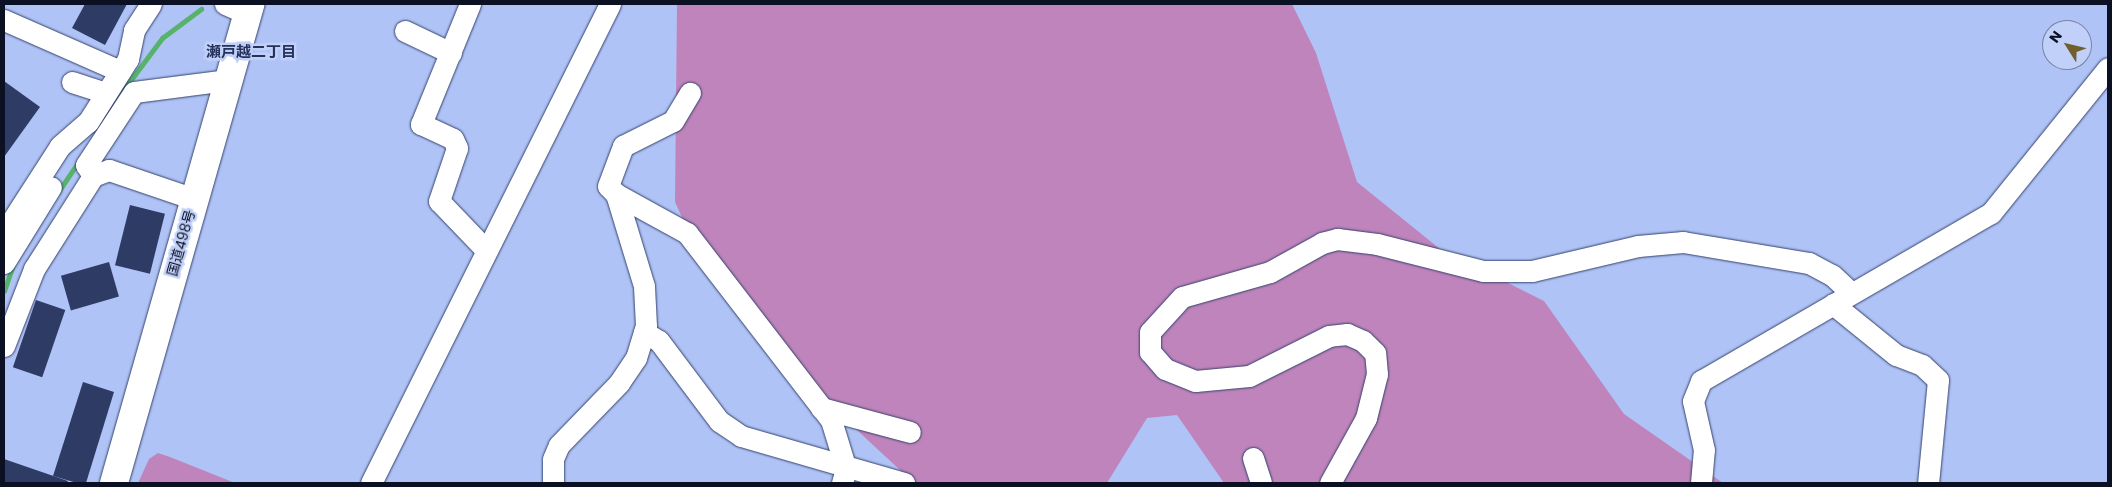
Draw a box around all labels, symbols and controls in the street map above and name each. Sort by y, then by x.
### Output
north arrow [2042,20,2092,70]
text: N [2044,27,2067,47]
district label: 瀬戸越二丁目 [206,43,296,61]
street label: 国道498号 [163,208,199,278]

